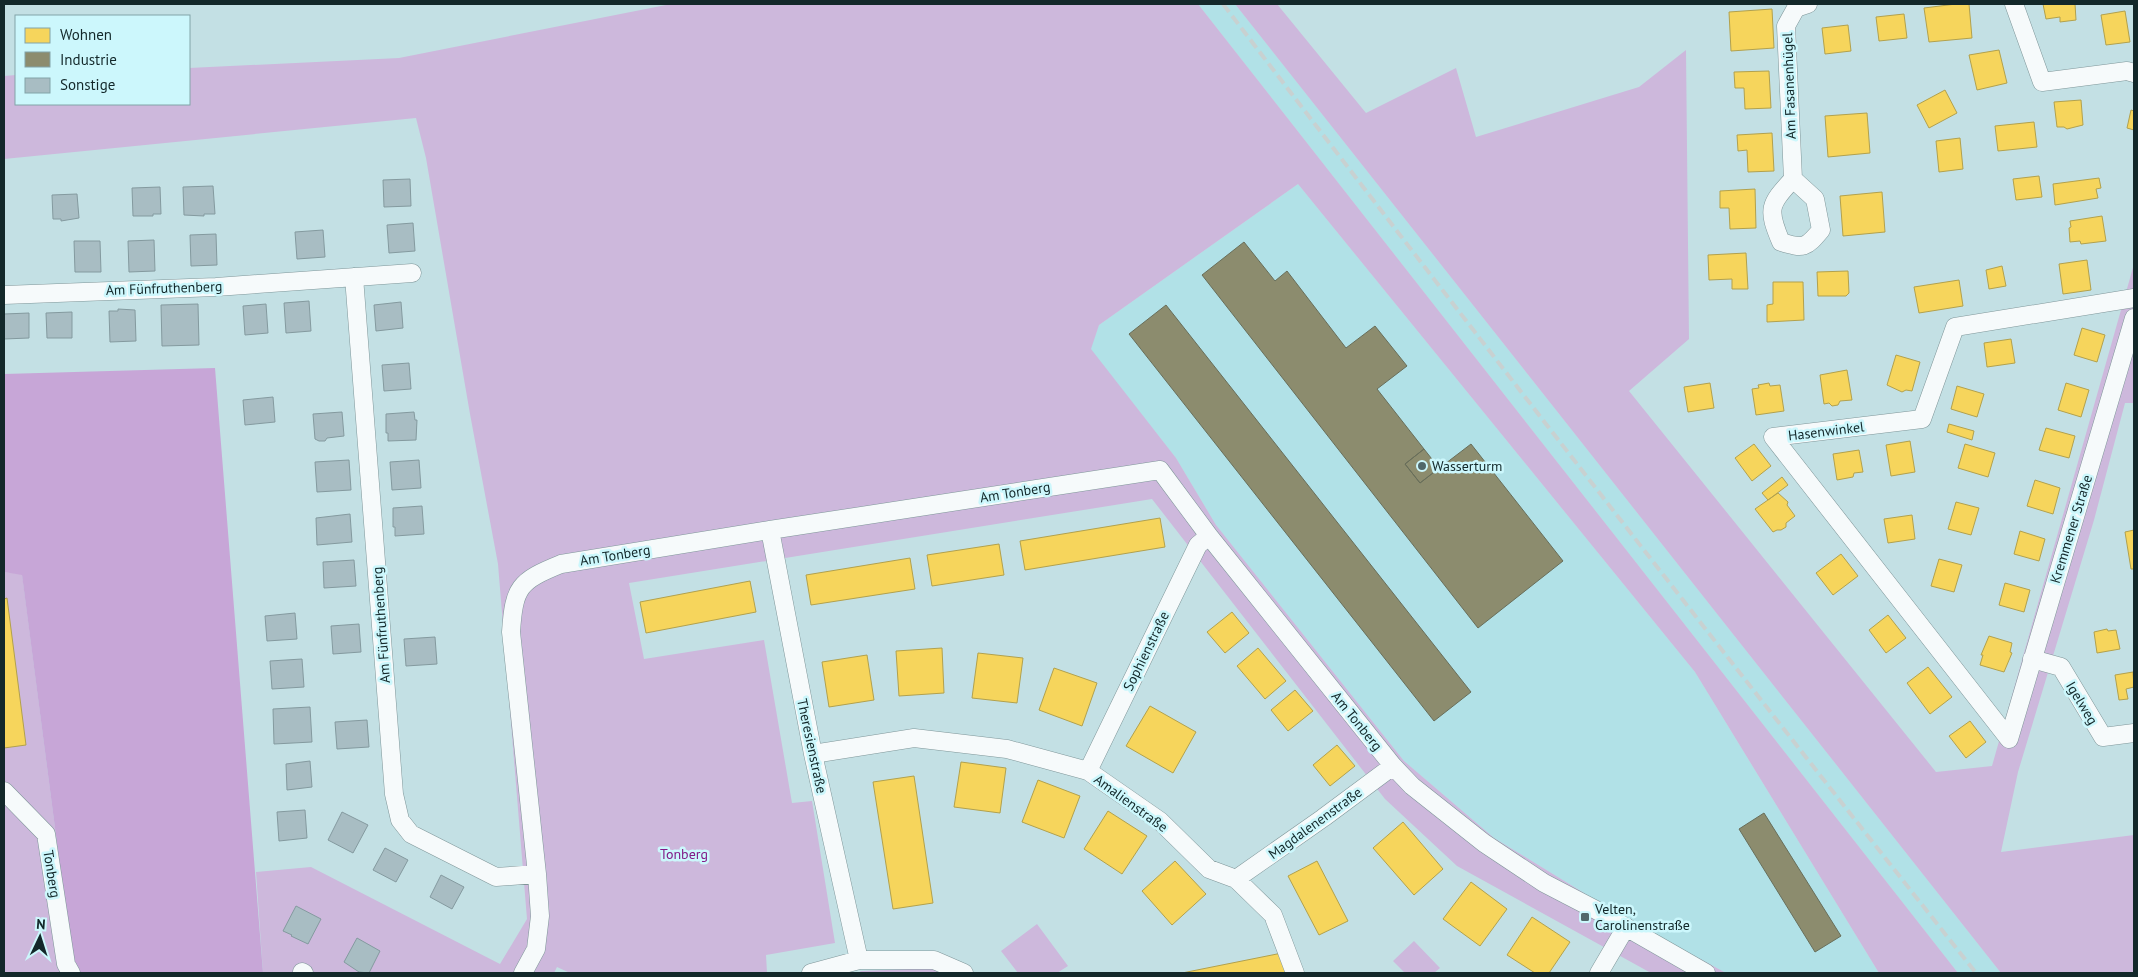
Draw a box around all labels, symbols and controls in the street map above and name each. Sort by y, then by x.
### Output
legend [15,15,190,105]
text: Wohnen [60,25,112,44]
street label: Am Fasanenhügel [1778,32,1800,140]
text: Industrie [60,50,117,69]
text: Sonstige [60,75,115,94]
street label: Am Fünfruthenberg [105,277,223,299]
street label: Hasenwinkel [1787,417,1865,445]
place label: Wasserturm [1432,457,1502,475]
marker: Wasserturm [1416,460,1428,472]
street label: Kremmener Straße [2046,473,2096,585]
street label: Am Tonberg [979,478,1051,506]
street label: Am Tonberg [579,541,651,569]
street label: Am Fünfruthenberg [368,566,394,684]
street label: Sophienstraße [1119,608,1173,694]
street label: Igelweg [2062,678,2102,728]
street label: Am Tonberg [1328,688,1386,754]
street label: Theresienstraße [793,697,831,795]
street label: Amalienstraße [1091,770,1171,836]
street label: Magdalenenstraße [1265,783,1365,863]
park label: Tonberg [660,845,708,863]
street label: Tonberg [39,849,65,899]
place label: Velten, Carolinenstraße [1594,900,1690,934]
marker: Velten, Carolinenstraße [1579,911,1591,923]
north arrow [15,912,65,962]
text: N [36,915,46,933]

